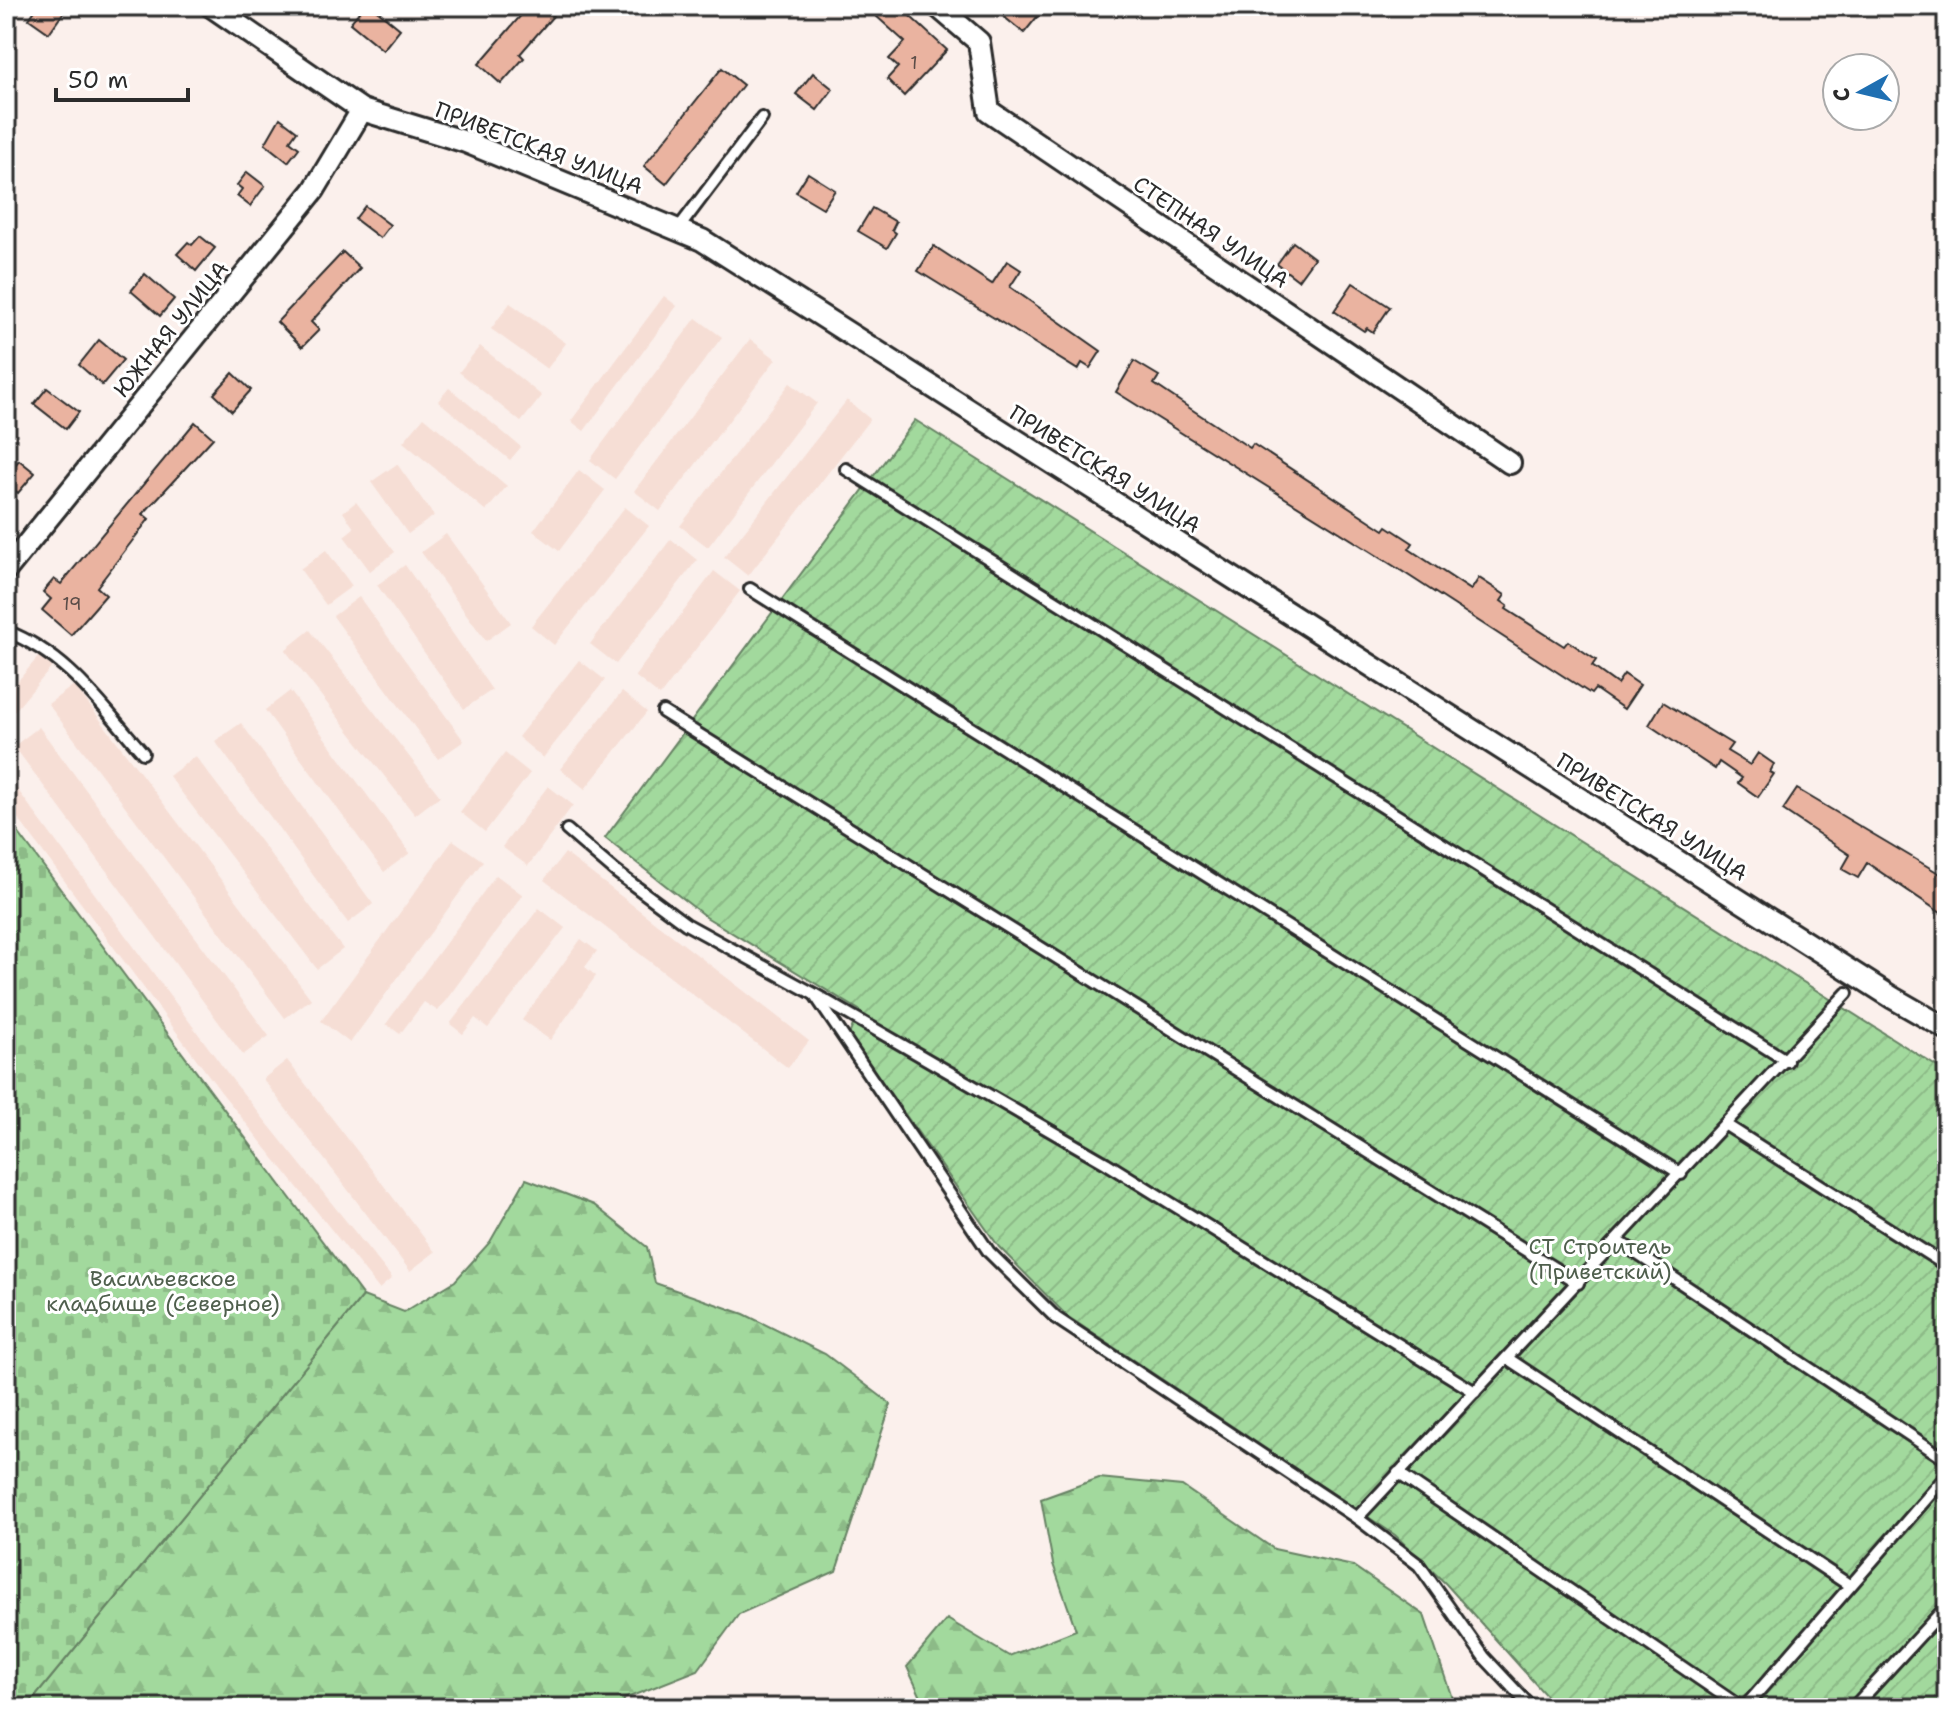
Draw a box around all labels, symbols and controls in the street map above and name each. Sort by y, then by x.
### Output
house number: 1 [910,51,918,75]
scale bar [56,52,188,102]
north arrow [1821,52,1901,132]
text: 50 m [68,64,128,96]
text: С [1826,86,1857,103]
street label: ПРИВЕТСКАЯ УЛИЦА [431,95,647,201]
street label: СТЕПНАЯ УЛИЦА [1128,169,1294,295]
street label: ЮЖНАЯ УЛИЦА [107,255,235,403]
street label: ПРИВЕТСКАЯ УЛИЦА [1004,398,1206,540]
house number: 19 [62,592,82,616]
street label: ПРИВЕТСКАЯ УЛИЦА [1551,746,1753,888]
park label: СТ Строитель (Приветский) [1528,1232,1672,1286]
park label: Васильевское кладбище (Северное) [46,1264,280,1318]

